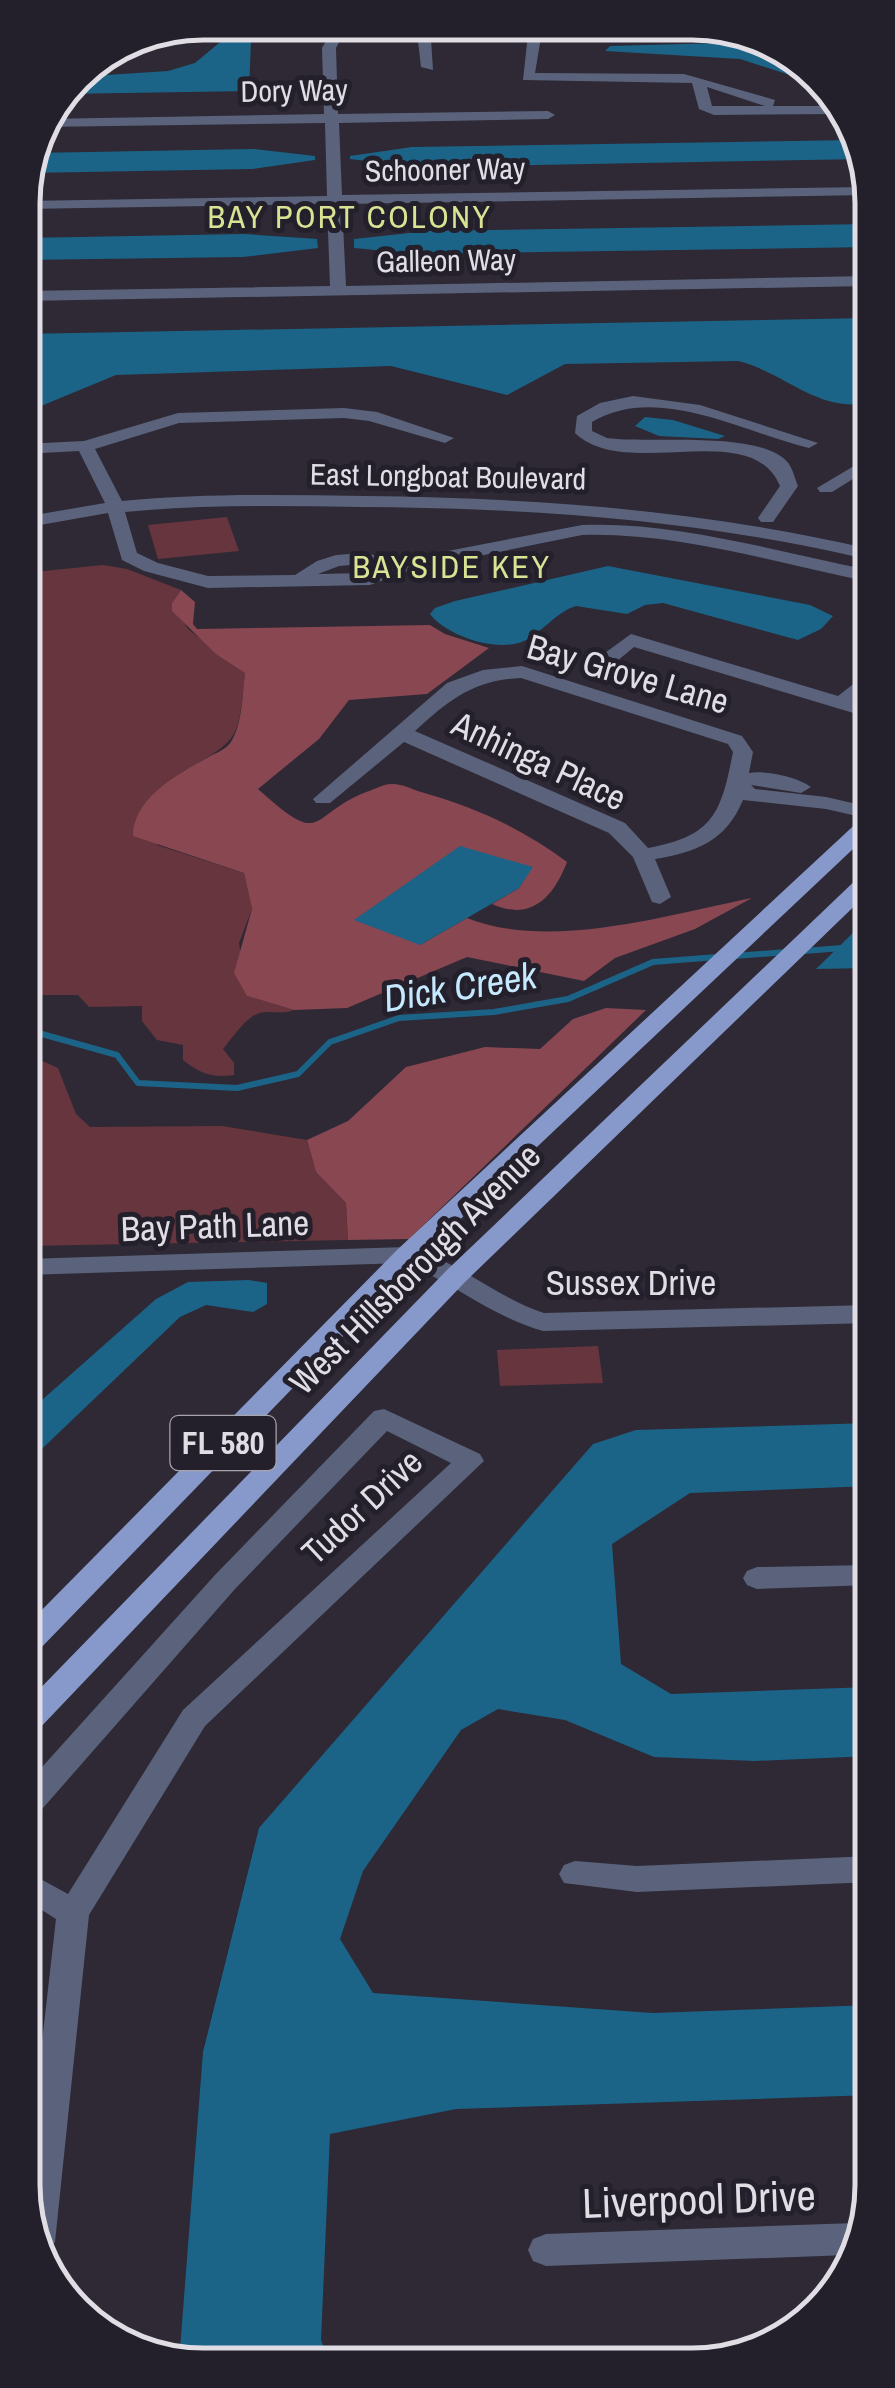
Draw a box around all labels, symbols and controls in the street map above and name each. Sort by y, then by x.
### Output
street label: Dory Way [240,69,349,111]
street label: Schooner Way [364,148,526,190]
district label: BAY PORT COLONY [207,195,493,238]
street label: Galleon Way [376,239,517,281]
street label: East Longboat Boulevard [310,454,586,498]
district label: BAYSIDE KEY [352,545,552,588]
street label: Bay Grove Lane [522,622,734,725]
street label: Anhinga Place [444,699,634,821]
water label: Dick Creek [380,949,541,1024]
street label: West Hillsborough Avenue [279,1133,550,1404]
street label: Bay Path Lane [120,1199,310,1252]
street label: Sussex Drive [546,1259,716,1306]
road number: FL 580 [170,1416,276,1470]
street label: Tudor Drive [291,1439,432,1575]
street label: Liverpool Drive [581,2167,817,2231]

